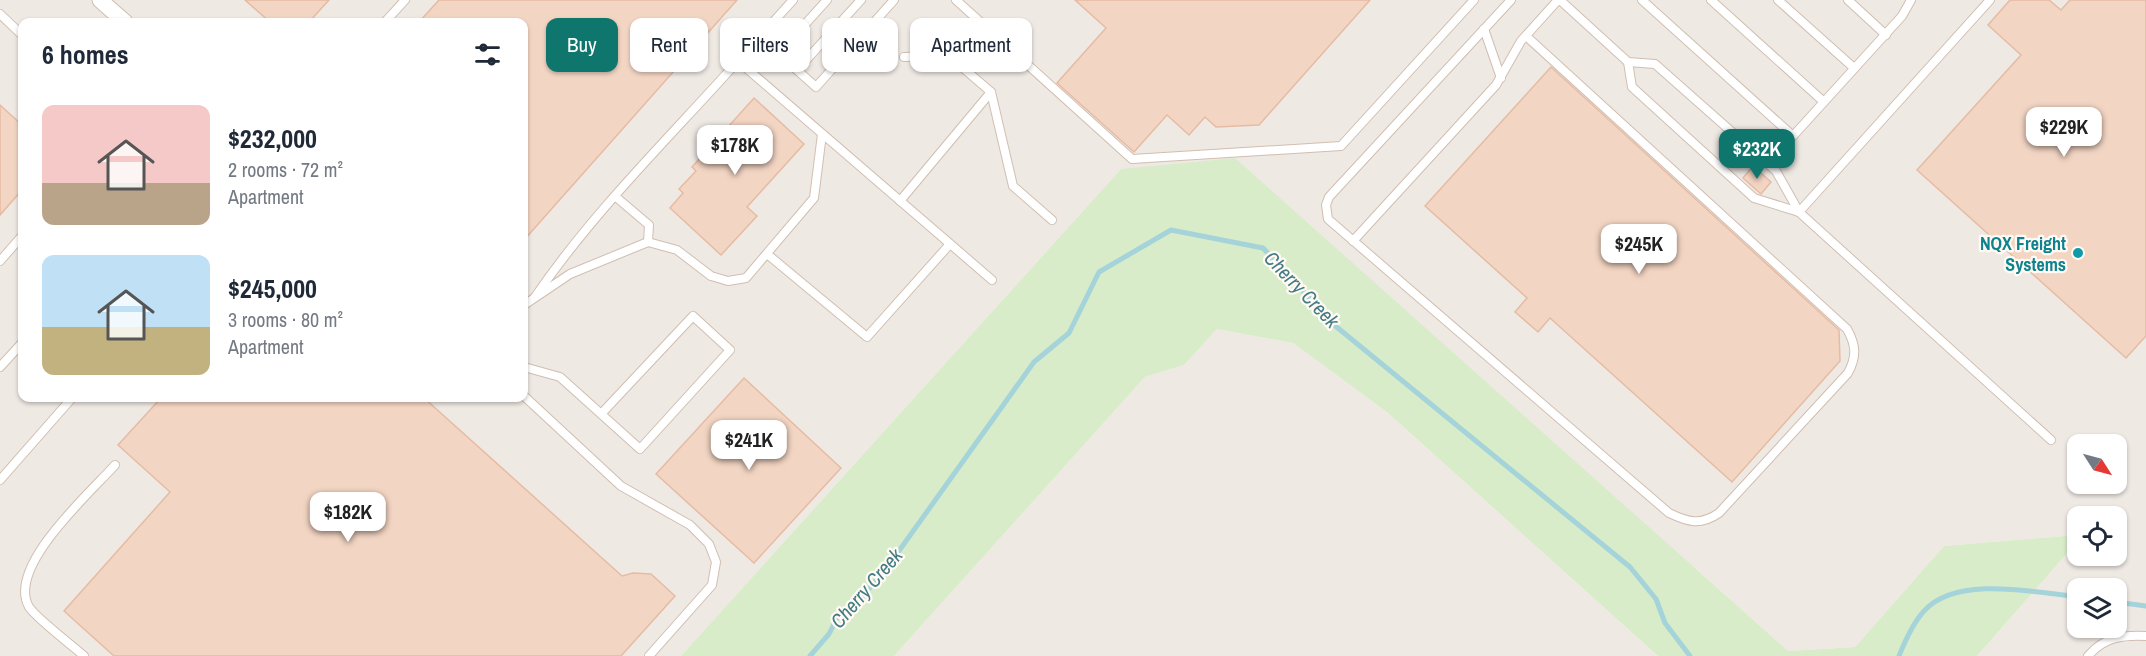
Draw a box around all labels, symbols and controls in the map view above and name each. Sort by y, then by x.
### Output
chip: Buy [546,18,618,72]
chip: Rent [630,18,708,72]
chip: Filters [720,18,810,72]
chip: New [822,18,898,72]
chip: Apartment [910,18,1032,72]
text: 6 homes [42,37,129,72]
icon: filters [471,38,504,71]
pin: $229K [2022,107,2106,158]
text: $229K [2040,113,2088,140]
text: $232,000 [228,121,317,156]
pin: $178K [693,125,777,176]
icon: home [90,129,162,201]
pin: $232K [1715,129,1799,180]
text: $178K [711,131,759,158]
text: $232K [1733,135,1781,162]
text: 2 rooms · 72 m² [228,156,343,183]
text: Apartment [228,183,304,210]
pin: $245K [1597,224,1681,275]
text: $245K [1615,230,1663,257]
place label: NQX Freight Systems [1980,231,2066,277]
water label: Cherry Creek [1258,245,1346,334]
marker: NQX Freight Systems [2071,246,2085,260]
text: $245,000 [228,271,317,306]
icon: home [90,279,162,351]
text: 3 rooms · 80 m² [228,306,343,333]
text: Apartment [228,333,304,360]
pin: $241K [707,420,791,471]
text: $241K [725,426,773,453]
north arrow [2067,434,2127,494]
map controls [2067,434,2127,638]
pin: $182K [306,492,390,543]
text: $182K [324,498,372,525]
button: locate [2067,506,2127,566]
water label: Cherry Creek [824,542,909,634]
button: layers [2067,578,2127,638]

